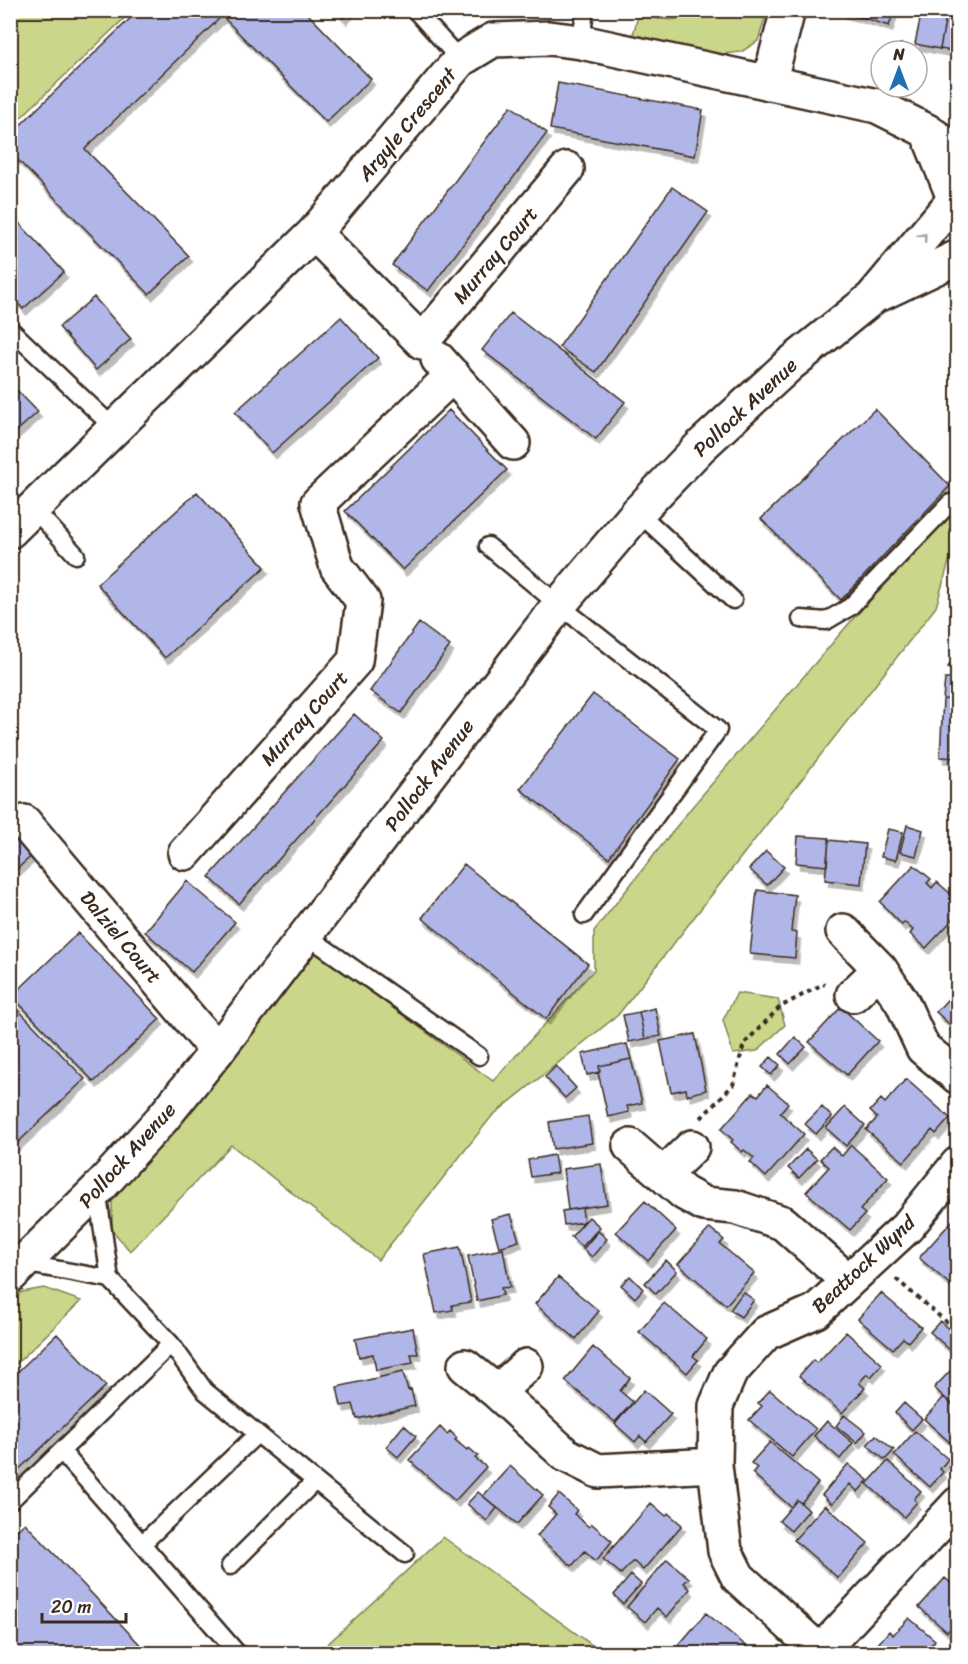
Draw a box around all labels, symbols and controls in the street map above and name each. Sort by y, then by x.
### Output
north arrow [869,39,929,99]
text: N [892,40,905,69]
street label: Argyle Crescent [348,59,467,190]
street label: Murray Court [444,198,547,312]
one-way arrow [916,233,927,244]
street label: Pollock Avenue [685,349,806,466]
street label: Murray Court [252,662,357,774]
street label: Pollock Avenue [375,711,484,839]
street label: Dalziel Court [71,883,171,992]
street label: Pollock Avenue [70,1094,185,1217]
street label: Beattock Wynd [803,1206,925,1322]
scale bar [42,1586,126,1624]
text: 20 m [51,1591,91,1623]

